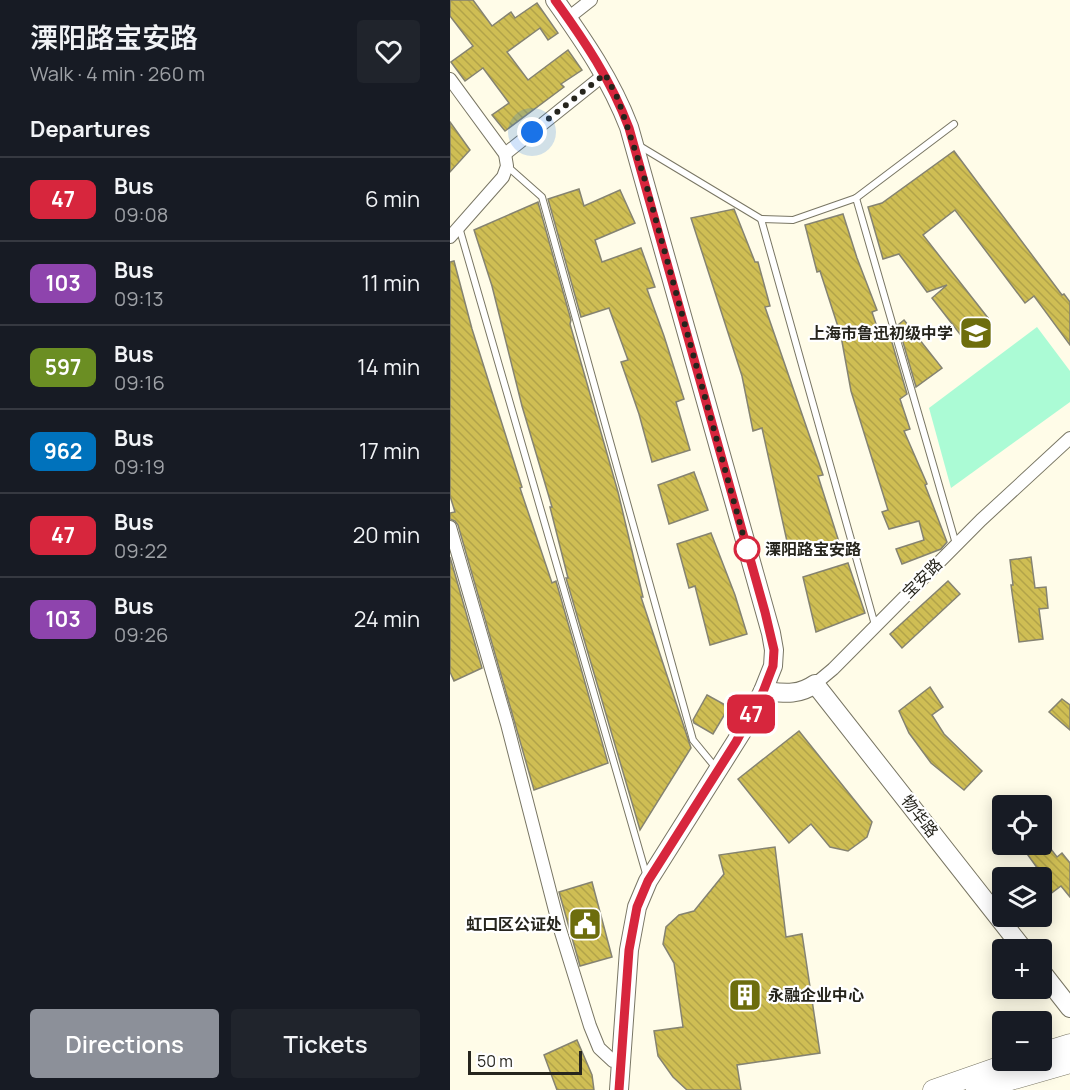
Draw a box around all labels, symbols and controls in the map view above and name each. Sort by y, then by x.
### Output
text: 溧阳路宝安路 [30,18,198,56]
button: heart [357,20,420,83]
text: Walk · 4 min · 260 m [30,60,205,87]
text: Departures [30,114,150,144]
your location [517,117,547,147]
text: Bus [114,171,154,201]
text: 6 min [365,184,420,214]
text: 47 [51,185,75,213]
text: 09:08 [114,201,168,228]
text: Bus [114,255,154,285]
text: 11 min [362,268,420,298]
text: 103 [45,269,81,297]
text: 09:13 [114,285,163,312]
school or university icon: 上海市鲁迅初级中学 [958,315,994,351]
place label: 上海市鲁迅初级中学 [809,322,953,344]
text: Bus [114,339,154,369]
text: 14 min [357,352,420,382]
text: 597 [45,353,81,381]
text: 09:16 [114,369,165,396]
text: Bus [114,423,154,453]
text: 17 min [359,436,420,466]
text: 962 [44,437,82,465]
text: 09:19 [114,453,165,480]
text: Bus [114,507,154,537]
text: 20 min [353,520,420,550]
text: 47 [51,521,75,549]
marker: 溧阳路宝安路 [734,536,760,562]
text: 09:22 [114,537,167,564]
place label: 溧阳路宝安路 [765,538,861,560]
street label: 宝安路 [897,553,947,603]
text: Bus [114,591,154,621]
text: 24 min [354,604,420,634]
text: 103 [45,605,81,633]
text: 09:26 [114,621,168,648]
line badge: 47 [724,694,778,734]
text: 47 [739,700,763,728]
street label: 物华路 [897,790,943,842]
map controls [992,795,1052,1071]
button: locate [992,795,1052,855]
button: layers [992,867,1052,927]
public building icon: 虹口区公证处 [567,906,603,942]
place label: 虹口区公证处 [466,913,562,935]
button: + [992,939,1052,999]
building icon: 永融企业中心 [727,977,763,1013]
place label: 永融企业中心 [768,984,864,1006]
button: Directions [30,1009,219,1078]
button: Tickets [231,1009,420,1078]
button: − [992,1011,1052,1071]
scale bar [468,1048,582,1076]
text: 50 m [477,1050,513,1072]

